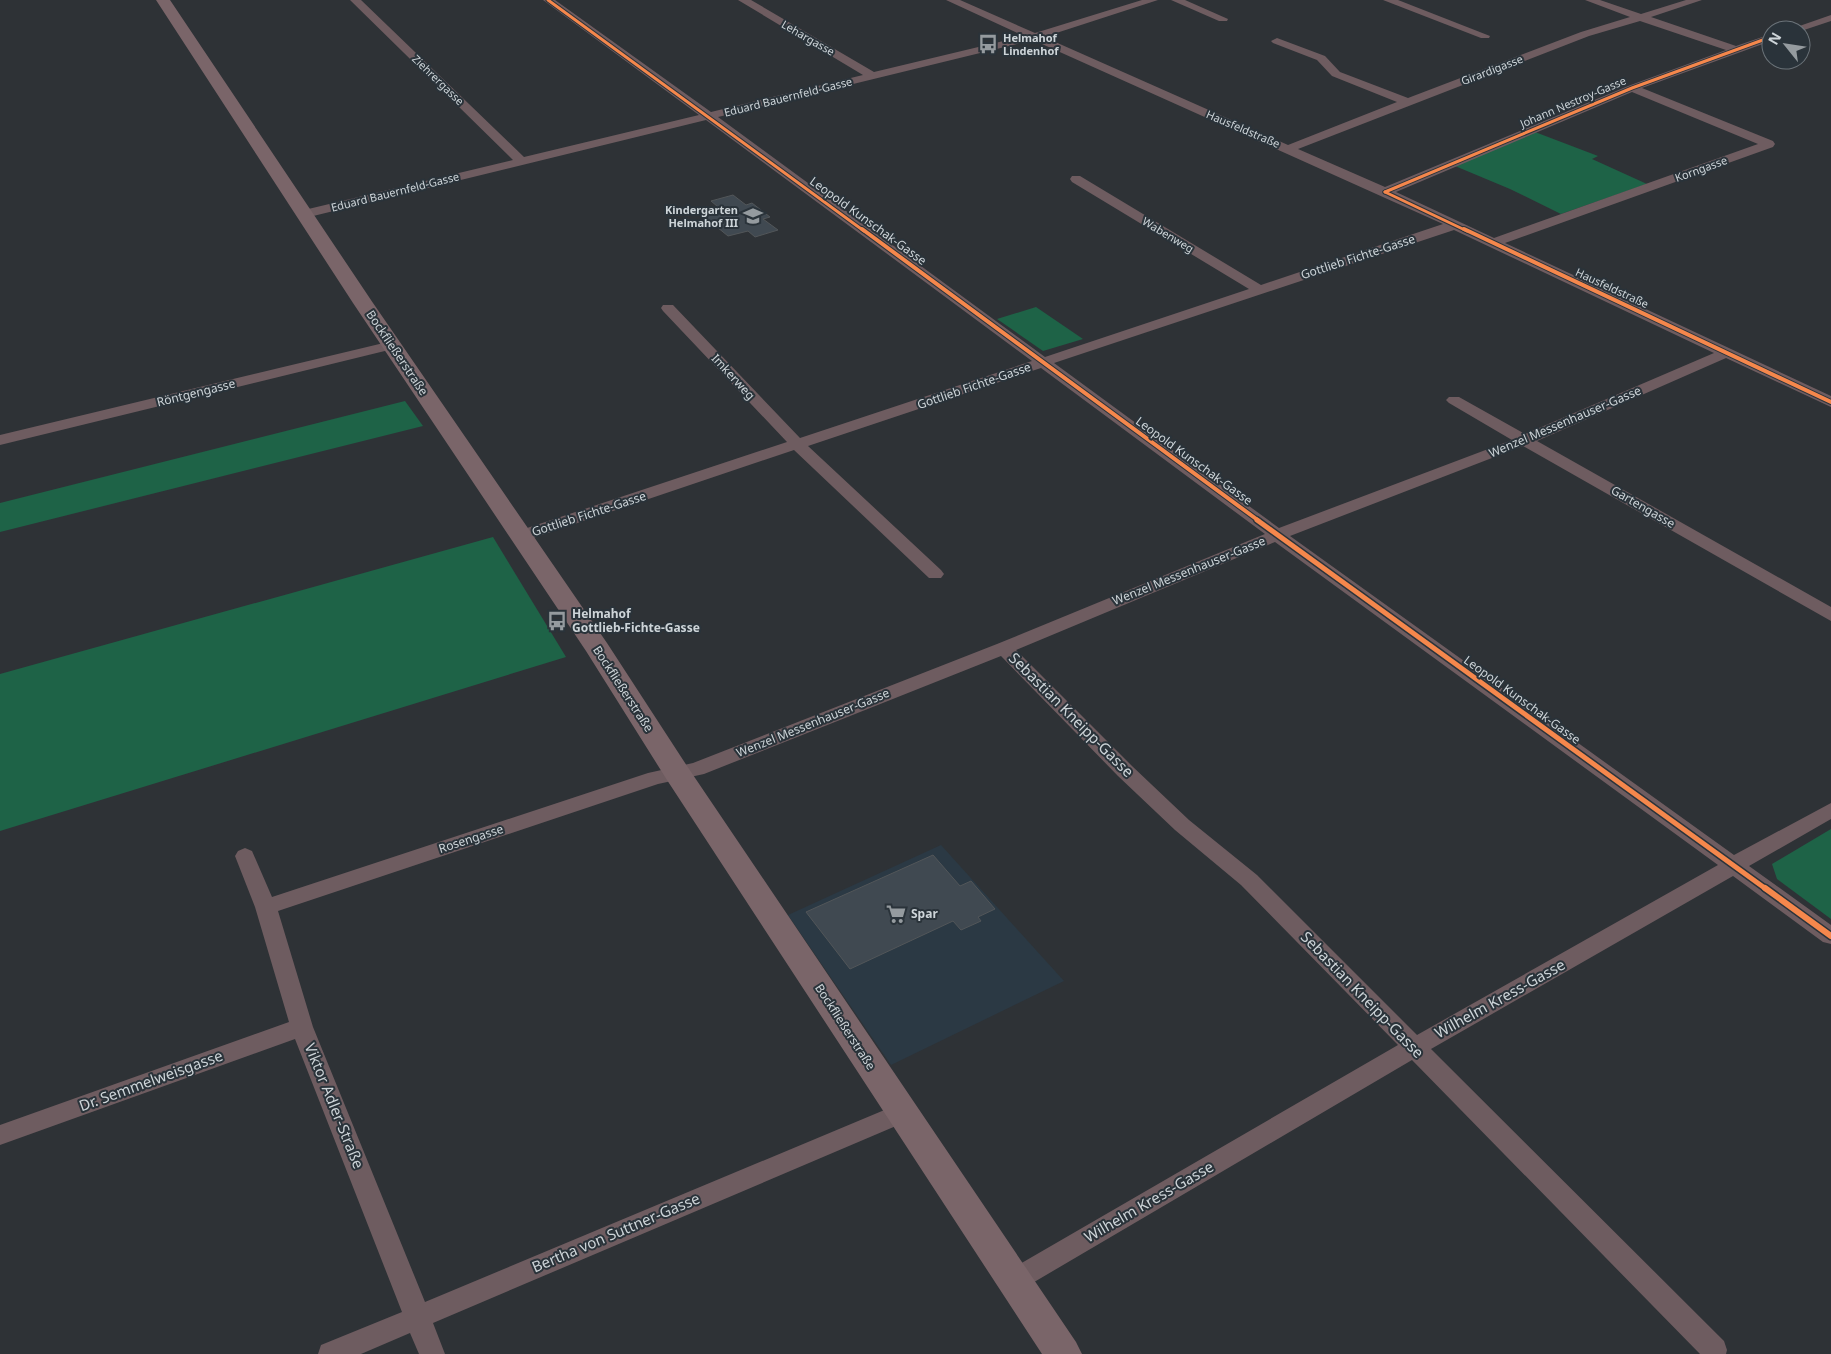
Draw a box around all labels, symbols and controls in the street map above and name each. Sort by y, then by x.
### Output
street label: Lehargasse [779,16,838,59]
north arrow [1761,20,1811,70]
text: N [1763,29,1785,48]
place label: Helmahof Lindenhof [1003,30,1059,58]
bus stop icon: Helmahof Lindenhof [977,33,999,55]
street label: Ziehrergasse [409,51,468,108]
street label: Girardigasse [1459,51,1525,88]
street label: Johann Nestroy-Gasse [1517,72,1628,131]
street label: Eduard Bauernfeld-Gasse [722,73,853,120]
street label: Hausfeldstraße [1204,106,1282,151]
street label: Korngasse [1673,152,1729,185]
street label: Eduard Bauernfeld-Gasse [329,168,460,215]
street label: Leopold Kunschak-Gasse [806,172,930,269]
place label: Kindergarten Helmahof III [665,202,738,230]
school or university icon: Kindergarten Helmahof III [742,205,764,227]
street label: Wabenweg [1140,213,1197,256]
street label: Gottlieb Fichte-Gasse [1298,230,1417,283]
street label: Hausfeldstraße [1573,264,1651,311]
street label: Bockfließerstraße [363,307,432,399]
street label: Imkerweg [708,350,759,403]
street label: Gottlieb Fichte-Gasse [915,358,1033,413]
street label: Röntgengasse [155,374,237,410]
street label: Wenzel Messenhauser-Gasse [1486,382,1644,461]
street label: Leopold Kunschak-Gasse [1132,412,1256,509]
street label: Gartengasse [1608,481,1679,532]
street label: Gottlieb Fichte-Gasse [529,487,648,540]
street label: Wenzel Messenhauser-Gasse [1110,532,1268,609]
place label: Helmahof Gottlieb-Fichte-Gasse [572,605,700,636]
bus stop icon: Helmahof Gottlieb-Fichte-Gasse [546,610,568,632]
street label: Bockfließerstraße [589,642,658,735]
street label: Sebastian Kneipp-Gasse [1005,648,1138,781]
street label: Leopold Kunschak-Gasse [1460,651,1584,748]
street label: Wenzel Messenhauser-Gasse [734,684,892,761]
street label: Rosengasse [436,820,506,857]
supermarket icon: Spar [885,903,907,925]
place label: Spar [911,905,938,922]
street label: Sebastian Kneipp-Gasse [1297,927,1429,1062]
street label: Wilhelm Kress-Gasse [1431,954,1568,1042]
street label: Bockfließerstraße [811,980,880,1073]
street label: Viktor Adler-Straße [301,1040,369,1171]
street label: Dr. Semmelweisgasse [76,1045,225,1115]
street label: Wilhelm Kress-Gasse [1080,1156,1217,1246]
street label: Bertha von Suttner-Gasse [529,1188,703,1277]

